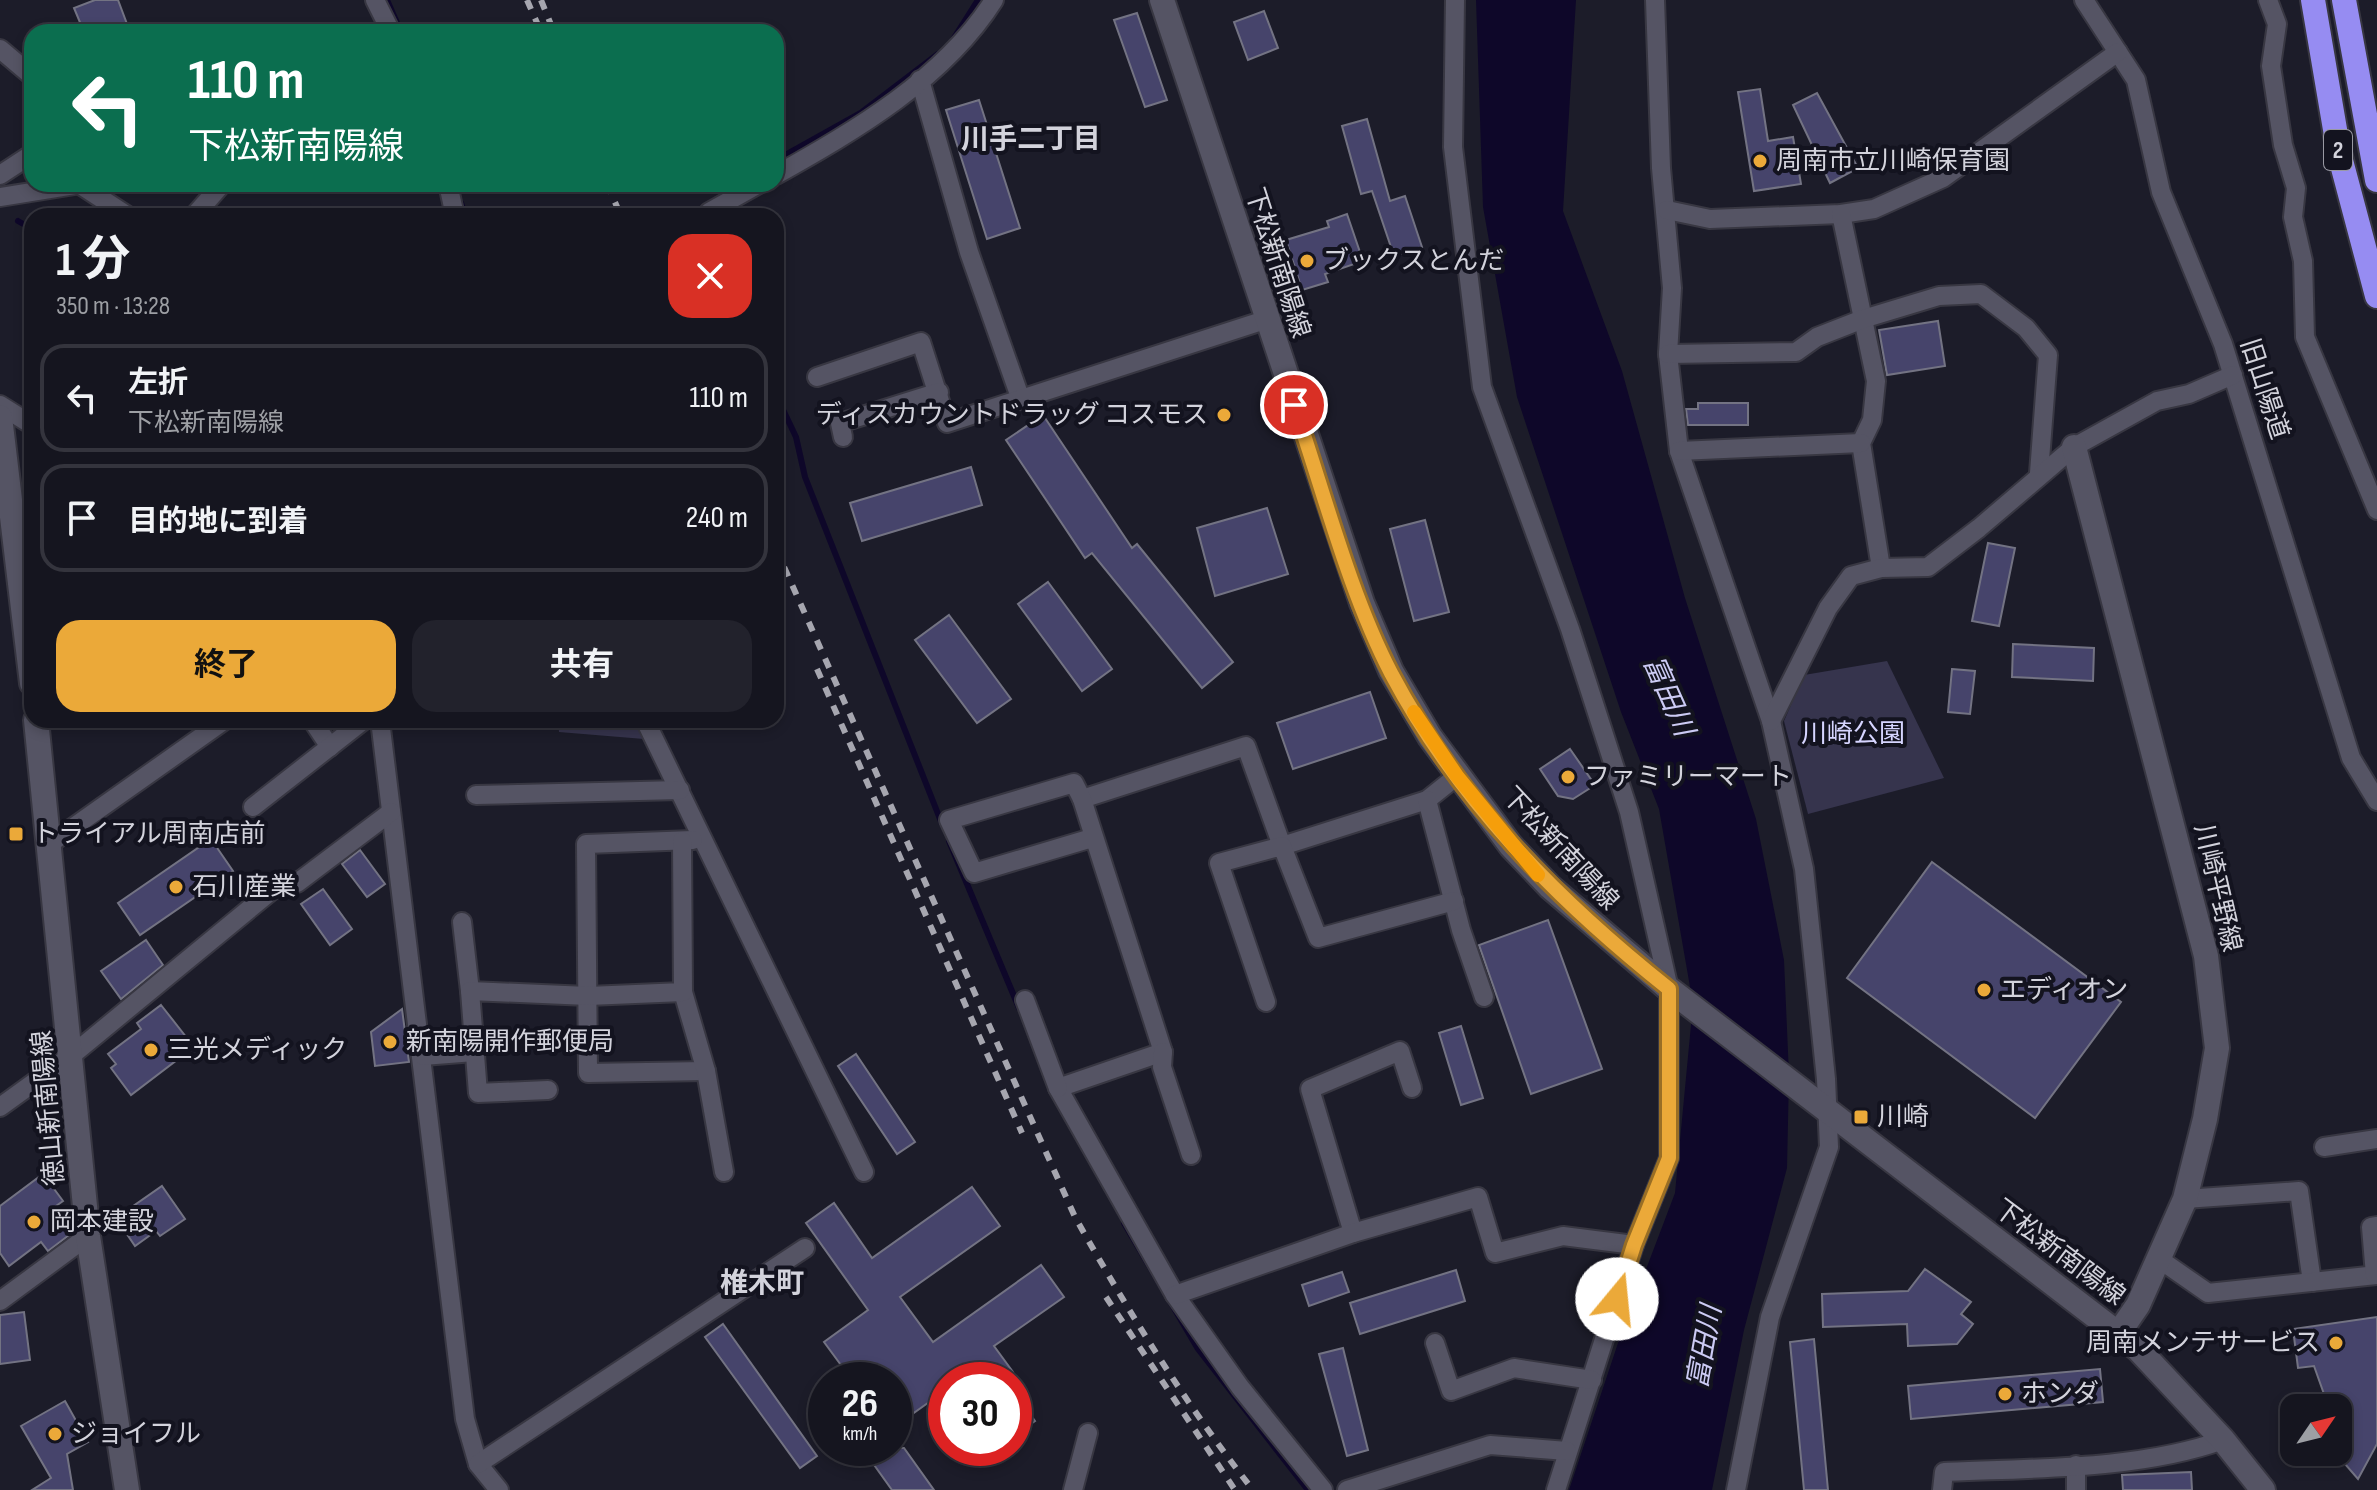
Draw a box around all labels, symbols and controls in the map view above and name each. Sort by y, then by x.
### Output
text: 110 m [188,48,304,115]
icon: left [56,56,160,160]
district label: 川手二丁目 [961,123,1101,156]
text: 下松新南陽線 [188,126,404,169]
road number: 2 [2324,130,2352,170]
place label: 周南市立川崎保育園 [1776,146,2010,177]
marker: 周南市立川崎保育園 [1751,152,1769,170]
street label: 下松新南陽線 [1238,184,1316,342]
text: 1 分 [56,232,130,289]
button: close [668,234,752,318]
place label: ブックスとんだ [1323,246,1504,277]
marker: ブックスとんだ [1298,252,1316,270]
text: 350 m · 13:28 [56,291,170,322]
street label: 旧山陽道 [2233,335,2295,443]
text: 左折 [128,365,188,401]
pin [1260,371,1328,439]
icon: left [60,376,104,420]
text: 110 m [690,380,748,416]
icon: arrive [1272,383,1316,427]
place label: ディスカウントドラッグ コスモス [816,400,1208,431]
marker: ディスカウントドラッグ コスモス [1215,406,1233,424]
text: 下松新南陽線 [128,408,284,439]
icon: arrive [60,496,104,540]
text: 240 m [686,500,748,536]
text: 目的地に到着 [128,504,308,540]
button: 終了 [56,620,396,712]
button: 共有 [412,620,752,712]
water label: 富田川 [1636,651,1701,744]
park label: 川崎公園 [1801,719,1905,750]
place label: ファミリーマート [1584,762,1792,793]
marker: ファミリーマート [1559,768,1577,786]
street label: 下松新南陽線 [1495,781,1625,917]
place label: トライアル周南店前 [32,819,266,850]
street label: 川崎平野線 [2187,821,2247,955]
marker: トライアル周南店前 [7,825,25,843]
place label: 石川産業 [192,872,296,903]
marker: 石川産業 [167,878,185,896]
place label: エディオン [2000,975,2128,1006]
marker: エディオン [1975,981,1993,999]
place label: 新南陽開作郵便局 [406,1027,614,1058]
street label: 徳山新南陽線 [27,1029,71,1187]
marker: 新南陽開作郵便局 [381,1033,399,1051]
place label: 三光メディック [167,1035,347,1066]
marker: 三光メディック [142,1041,160,1059]
place label: 川崎 [1877,1102,1929,1133]
marker: 川崎 [1852,1108,1870,1126]
street label: 下松新南陽線 [1987,1194,2131,1312]
place label: 岡本建設 [50,1207,154,1238]
marker: 岡本建設 [25,1213,43,1231]
position arrow [1575,1257,1659,1341]
district label: 椎木町 [720,1267,804,1300]
water label: 富田川 [1681,1300,1729,1391]
place label: 周南メンテサービス [2086,1328,2320,1359]
marker: 周南メンテサービス [2327,1334,2345,1352]
speed limit sign: 30 [928,1362,1032,1466]
place label: ホンダ [2021,1379,2099,1410]
text: 26 [842,1380,878,1428]
marker: ホンダ [1996,1385,2014,1403]
north arrow [2280,1394,2352,1466]
map controls [2280,1394,2352,1466]
place label: ジョイフル [71,1419,201,1450]
text: km/h [843,1422,877,1446]
marker: ジョイフル [46,1425,64,1443]

